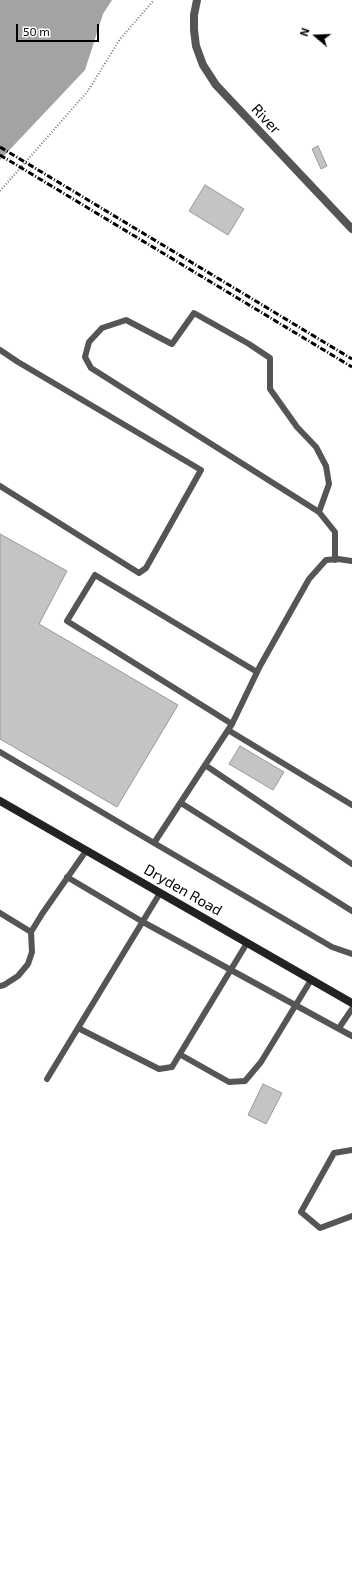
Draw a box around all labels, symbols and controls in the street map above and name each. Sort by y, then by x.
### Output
scale bar [18,16,101,42]
north arrow [296,16,336,56]
text: 50 m [23,24,50,38]
text: N [297,26,312,38]
street label: River [248,100,284,138]
street label: Dryden Road [141,860,225,920]

